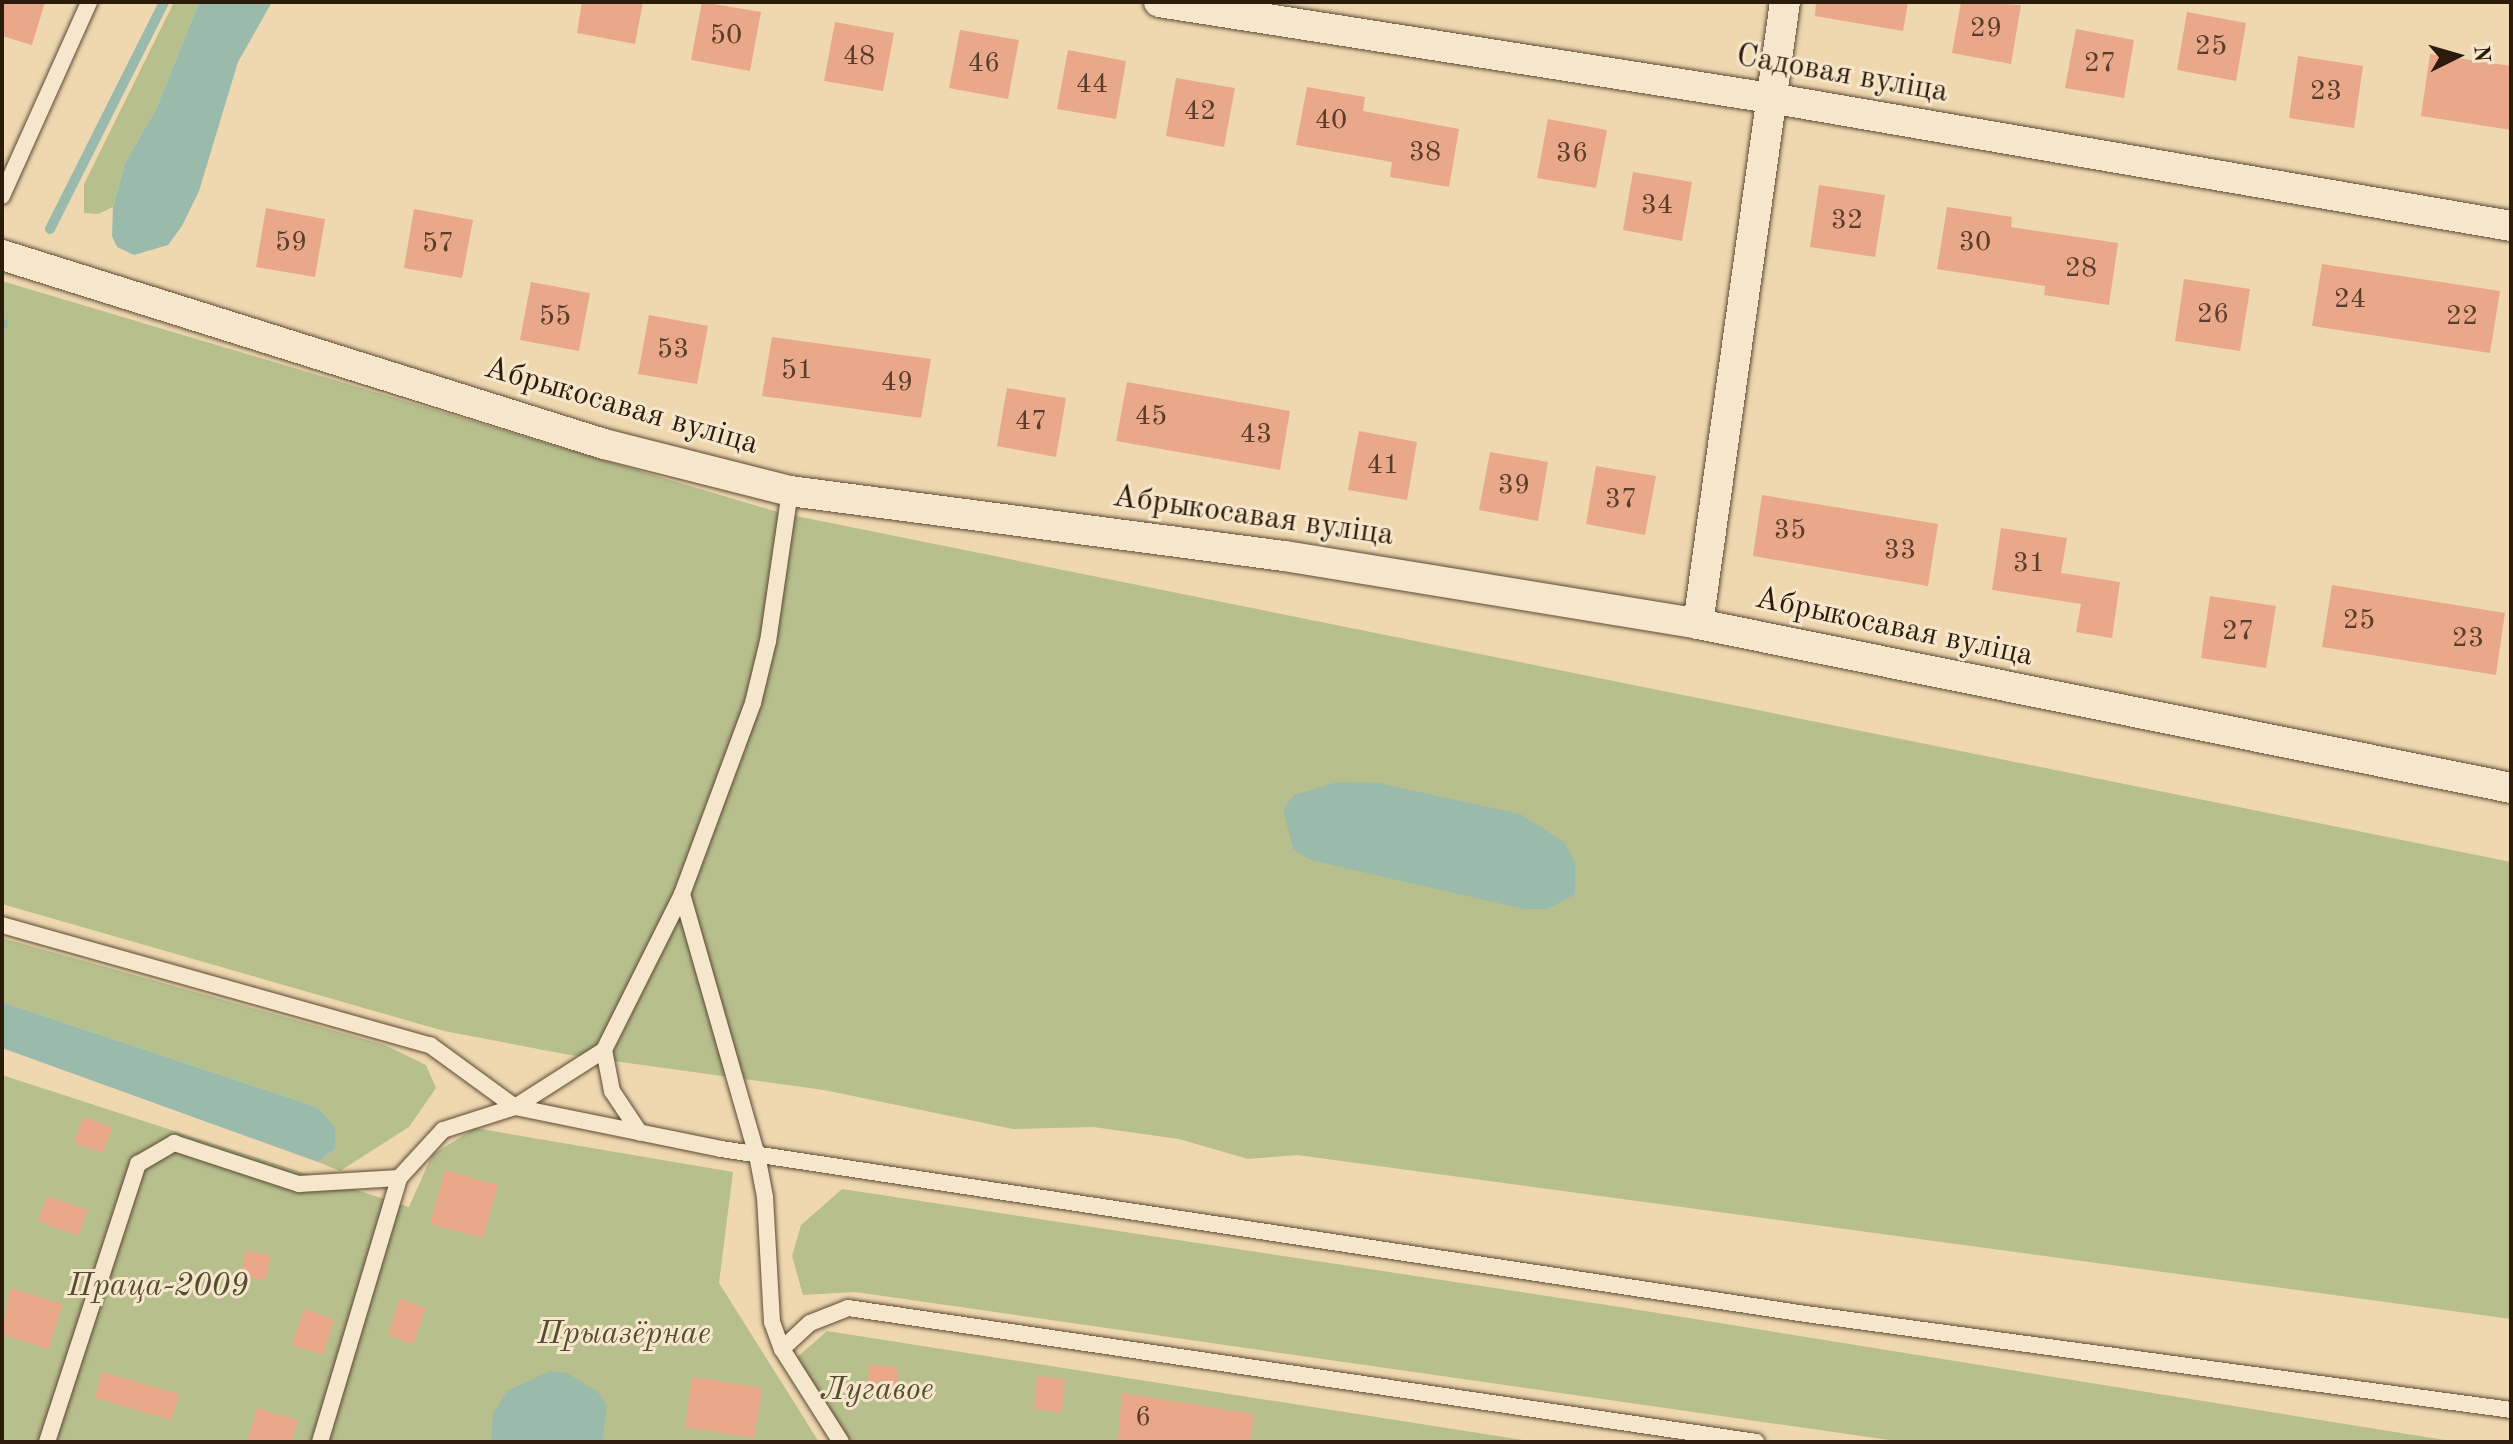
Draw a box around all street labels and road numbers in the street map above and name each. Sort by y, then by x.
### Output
street label: Садовая вуліца [1733,37,1951,113]
street label: Абрыкосавая вуліца [479,349,763,465]
street label: Абрыкосавая вуліца [1110,478,1396,556]
street label: Абрыкосавая вуліца [1751,580,2037,676]

